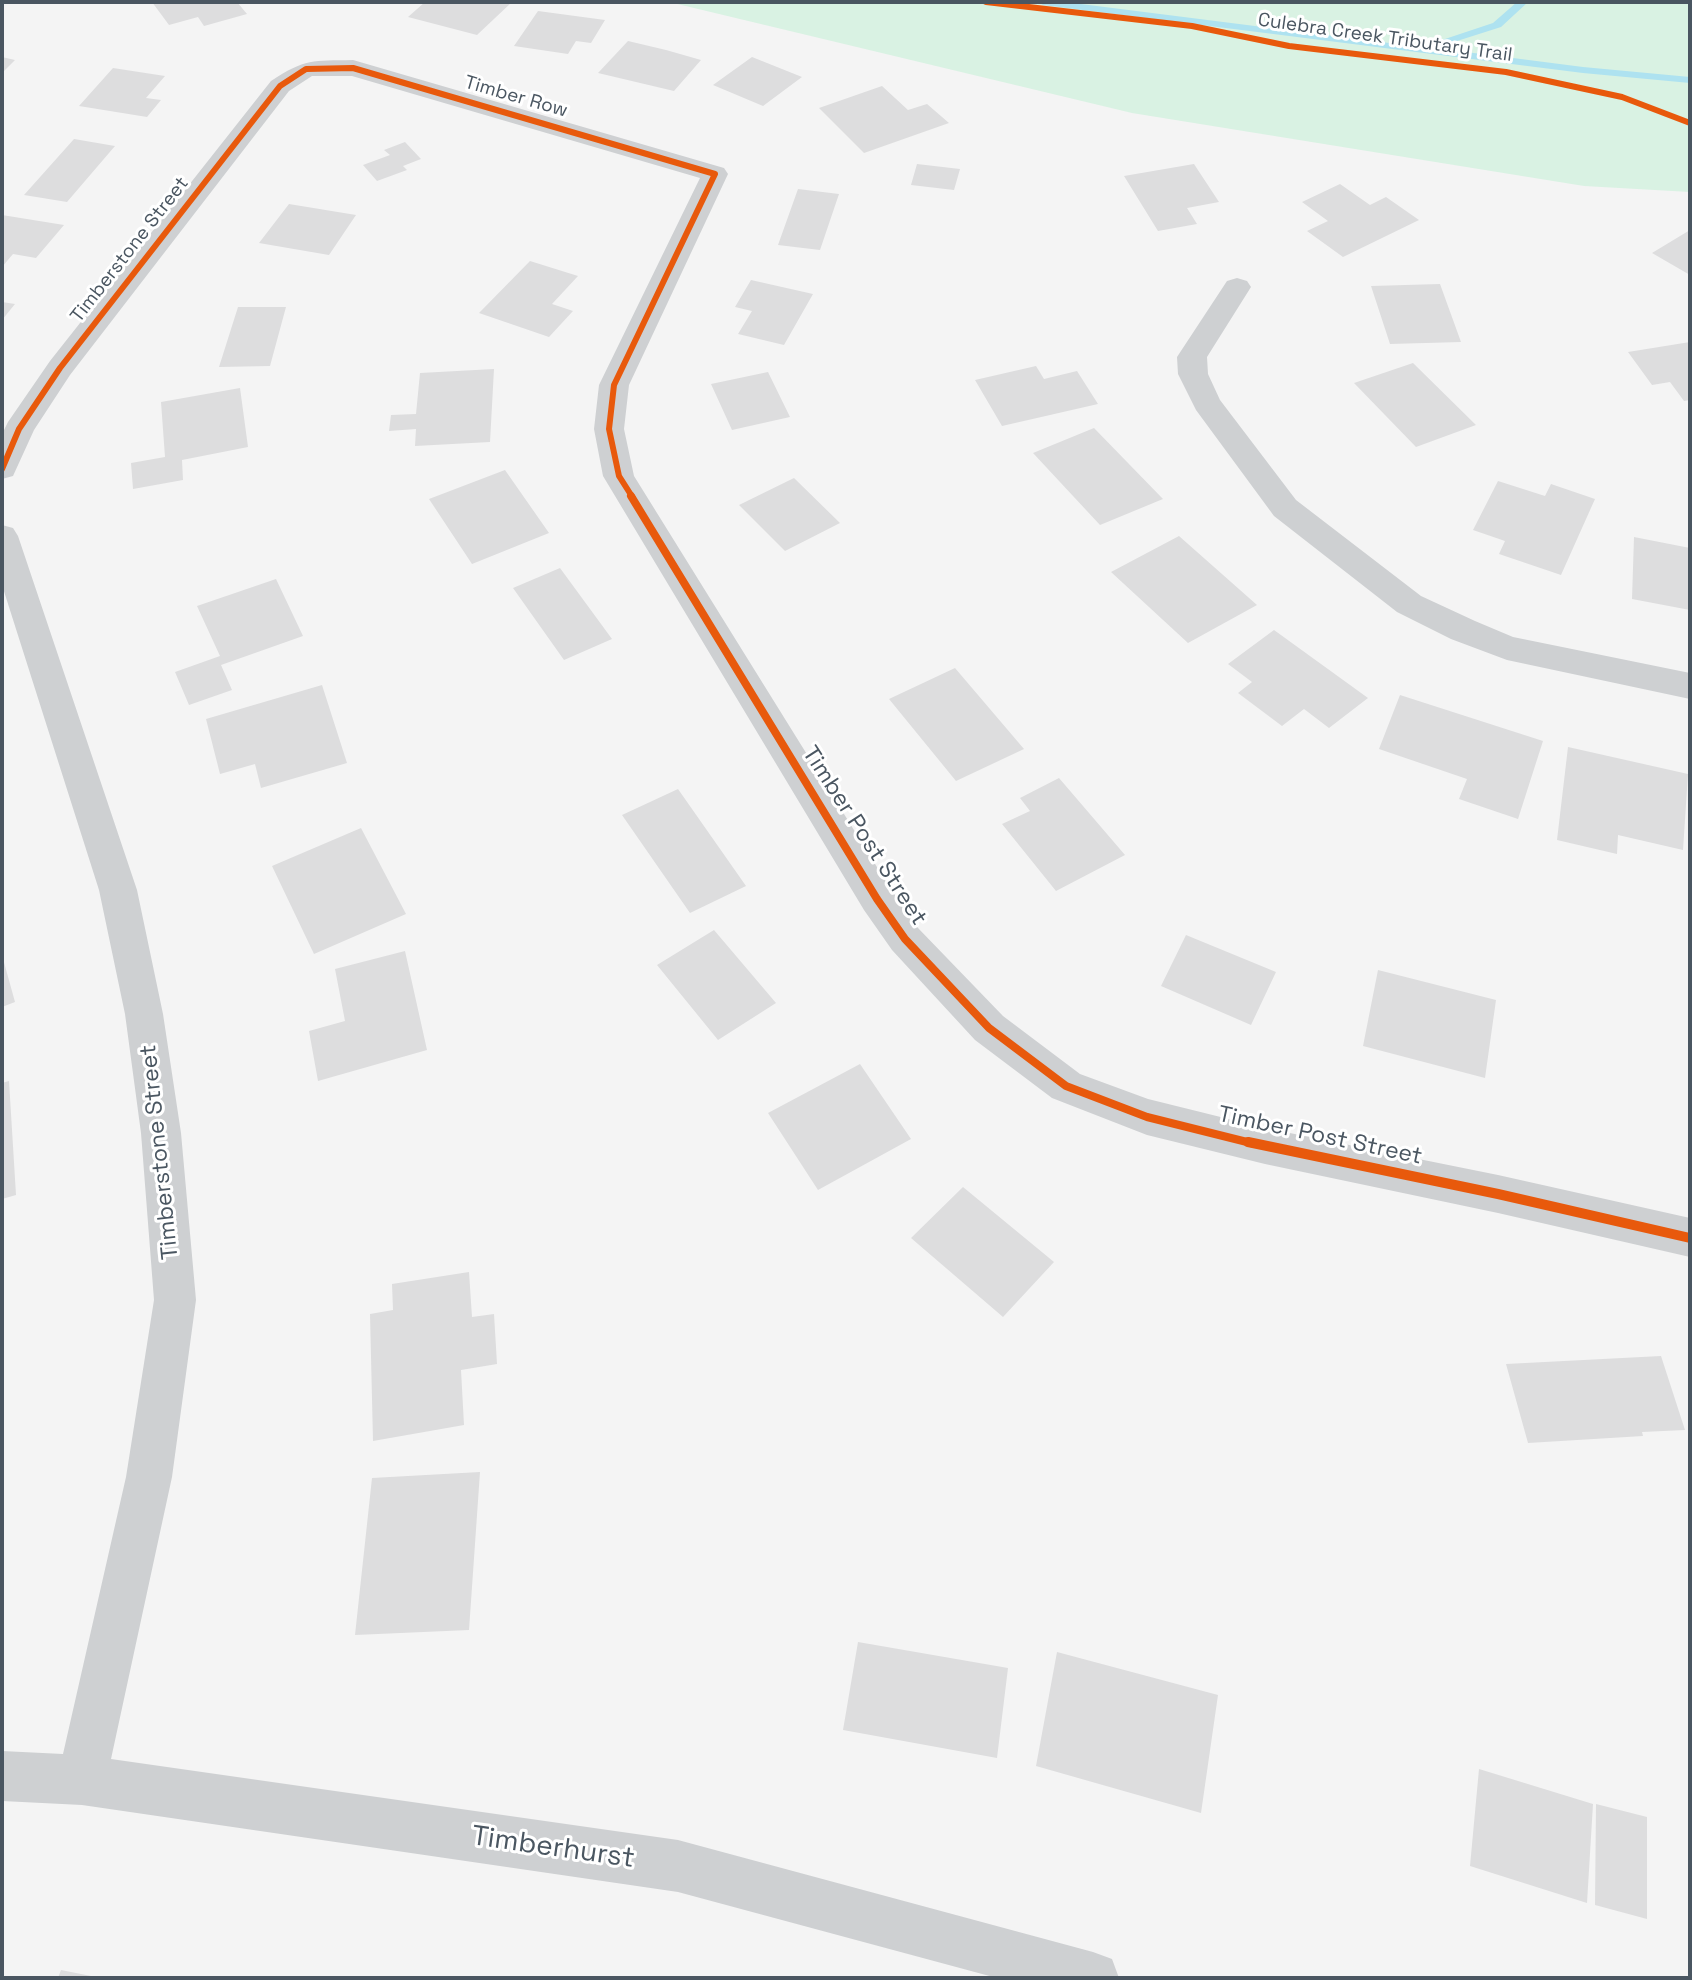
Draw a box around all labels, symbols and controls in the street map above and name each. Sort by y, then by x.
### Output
street label: Culebra Creek Tributary Trail [1256,9,1514,67]
street label: Timber Row [462,71,570,123]
street label: Timberstone Street [66,173,194,327]
street label: Timber Post Street [796,741,932,931]
street label: Timberstone Street [135,1043,185,1261]
street label: Timber Post Street [1215,1101,1425,1171]
street label: Timberhurst [469,1820,637,1876]

